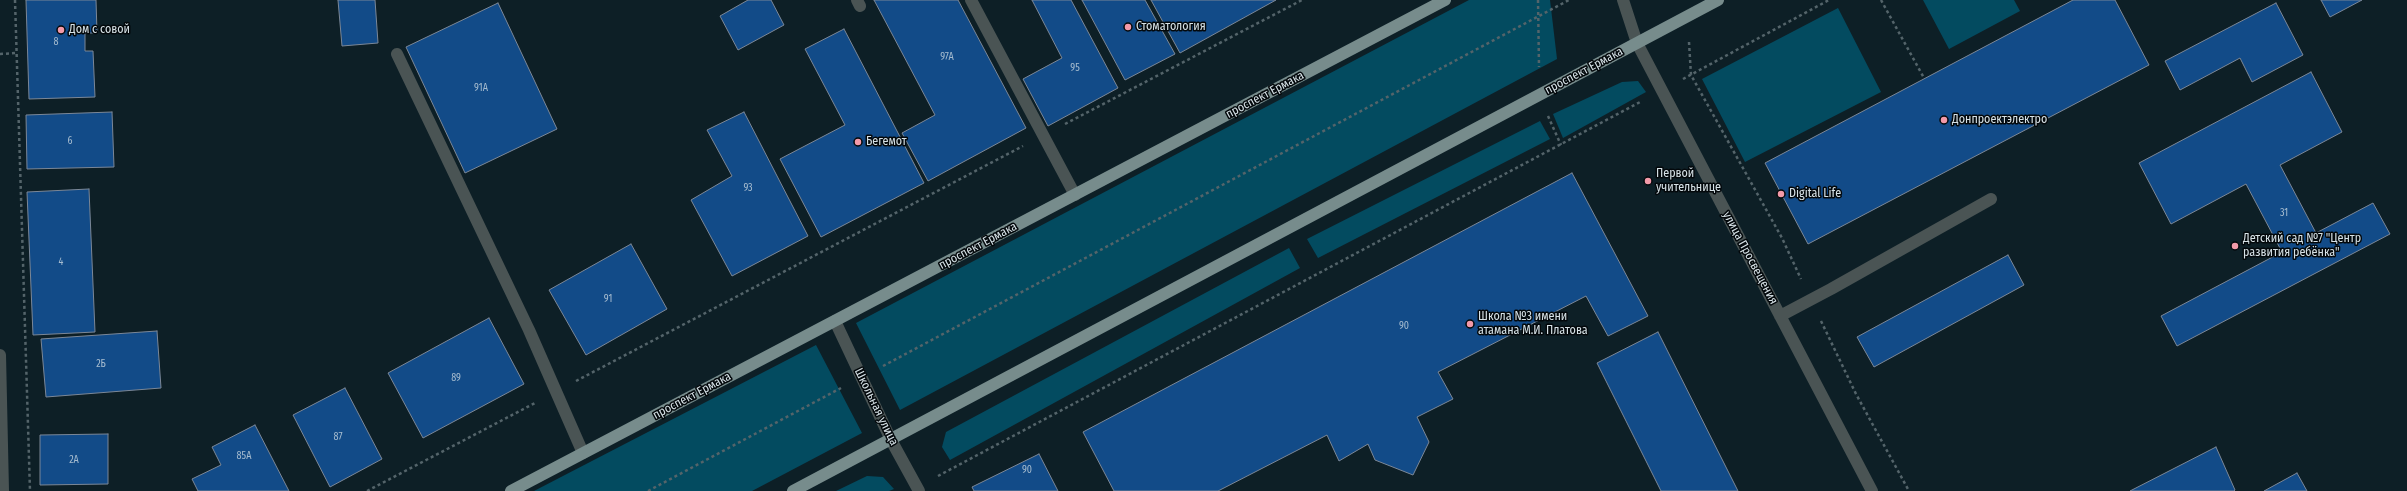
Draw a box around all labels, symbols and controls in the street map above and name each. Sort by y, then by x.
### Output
place label: Стоматология [1136,20,1206,34]
marker: Стоматология [1123,22,1133,32]
place label: Дом с совой [69,23,130,37]
marker: Дом с совой [56,25,66,35]
house number: 8 [54,36,58,48]
street label: проспект Ермака [1543,44,1625,98]
house number: 97А [940,51,954,63]
house number: 95 [1070,62,1080,74]
street label: проспект Ермака [1224,68,1306,122]
house number: 91А [474,82,488,94]
place label: Донпроектэлектро [1952,113,2047,127]
marker: Донпроектэлектро [1939,115,1949,125]
house number: 6 [68,135,72,147]
place label: Бегемот [866,135,907,149]
marker: Бегемот [853,137,863,147]
place label: Первой учительнице [1656,167,1721,195]
marker: Первой учительнице [1643,176,1653,186]
house number: 93 [743,182,753,194]
place label: Digital Life [1789,187,1841,201]
marker: Digital Life [1776,189,1786,199]
house number: 31 [2280,207,2288,219]
street label: улица Просвещения [1719,209,1781,307]
street label: проспект Ермака [937,219,1019,273]
place label: Детский сад №7 "Центр развития ребёнка" [2243,232,2361,260]
marker: Детский сад №7 "Центр развития ребёнка" [2230,241,2240,251]
house number: 4 [59,256,63,268]
house number: 91 [604,293,612,305]
place label: Школа №3 имени атамана М.И. Платова [1478,310,1588,338]
marker: Школа №3 имени атамана М.И. Платова [1465,319,1475,329]
house number: 90 [1399,320,1409,332]
house number: 2Б [96,358,106,370]
street label: Школьная улица [851,366,901,448]
street label: проспект Ермака [651,369,733,423]
house number: 89 [451,372,461,384]
house number: 87 [334,431,342,443]
house number: 85А [237,450,251,462]
house number: 2А [69,454,79,466]
house number: 90 [1022,464,1032,476]

